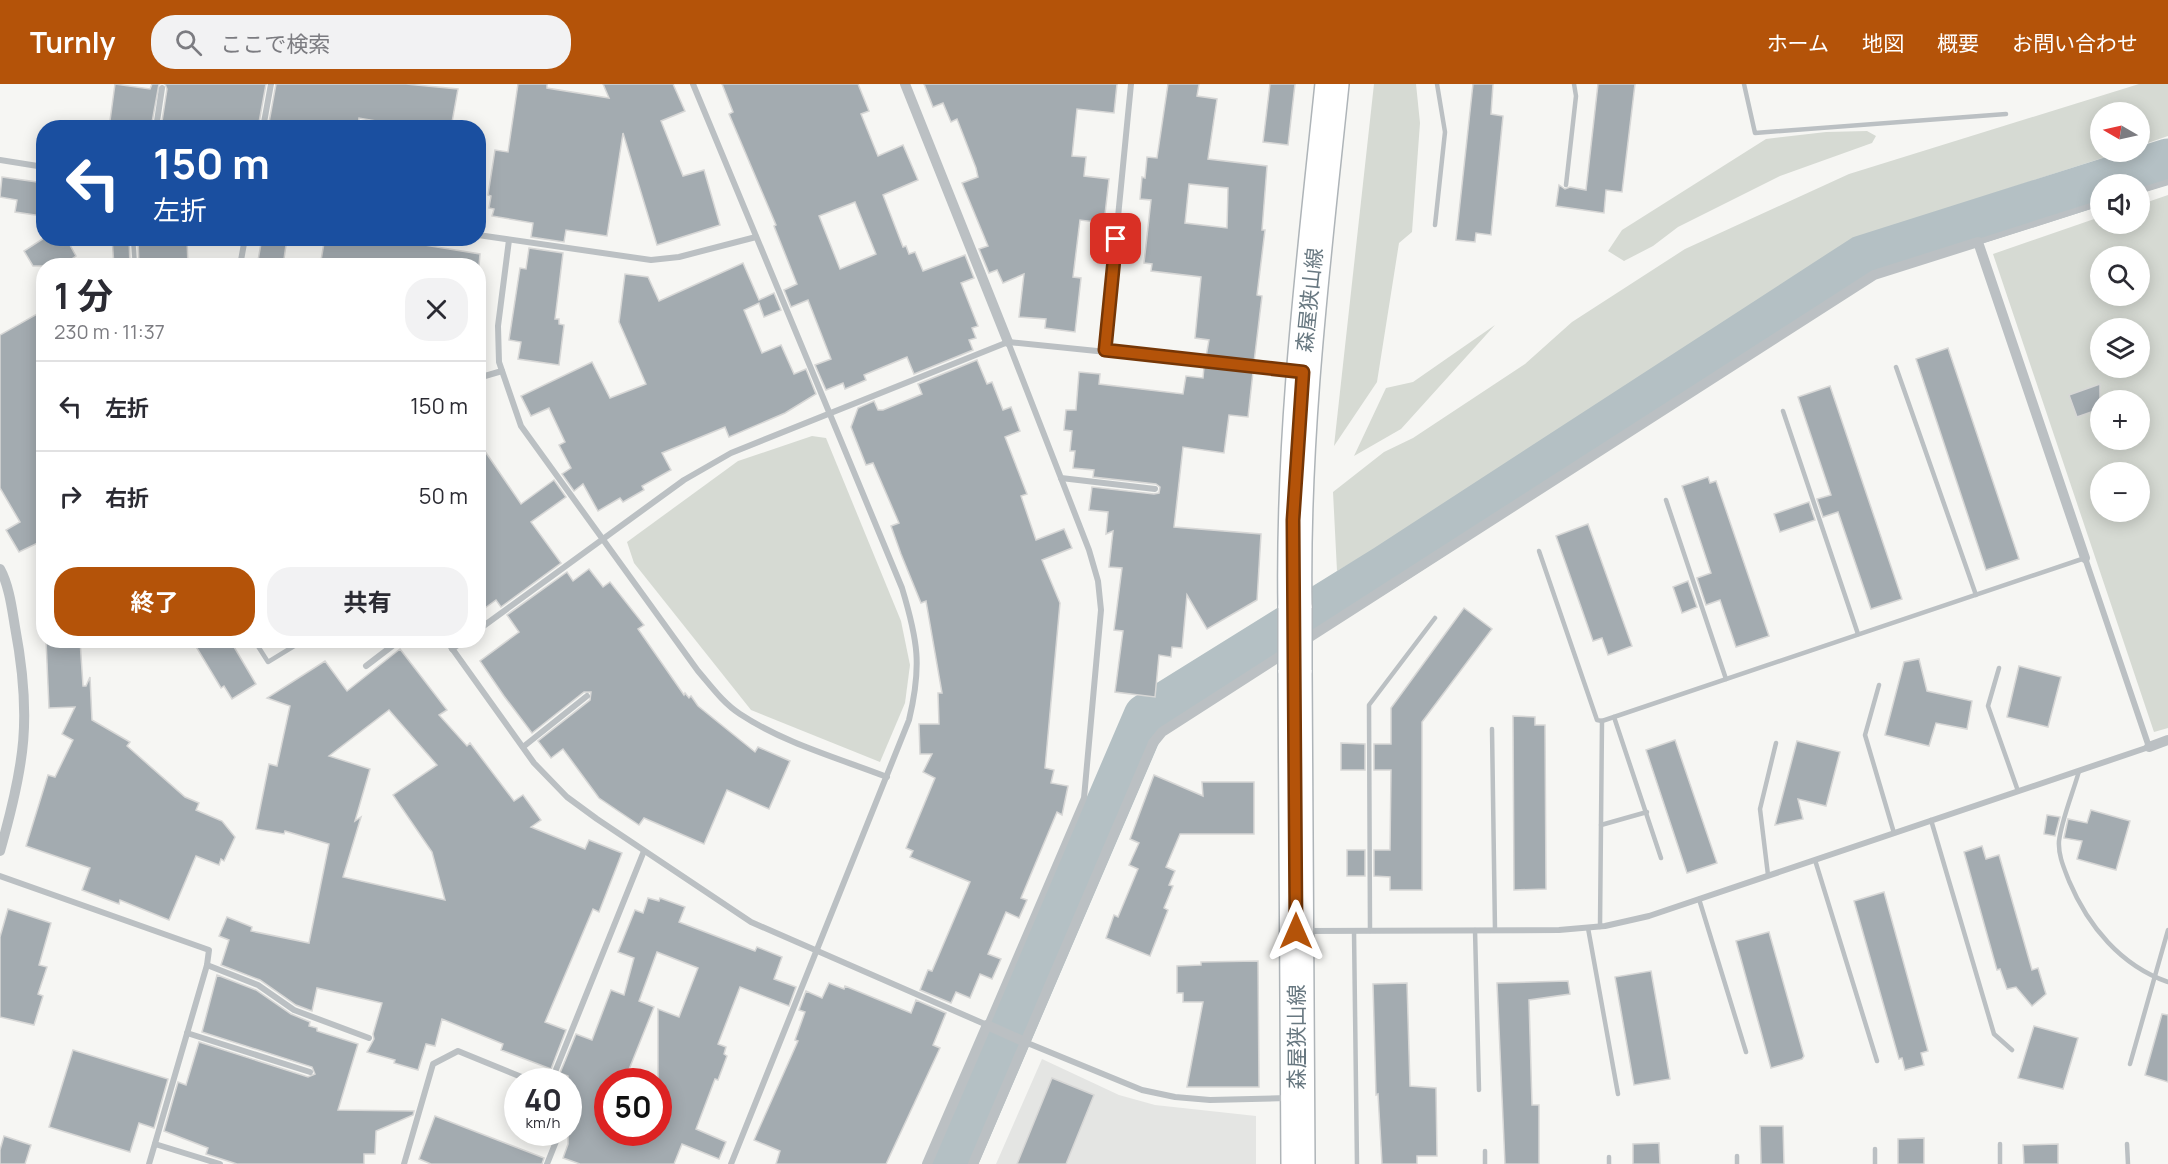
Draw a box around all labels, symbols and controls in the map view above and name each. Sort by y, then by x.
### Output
search box [151,15,571,69]
text: Turnly [30,23,115,61]
icon: search [172,26,205,59]
text: ここで検索 [220,29,330,59]
text: ホーム [1767,29,1829,57]
text: 地図 [1862,29,1904,57]
text: 概要 [1937,29,1979,57]
text: お問い合わせ [2012,29,2138,57]
north arrow [2090,102,2150,162]
map controls [2090,102,2150,522]
text: 150 m [153,134,270,192]
icon: left [54,144,132,222]
button: sound [2090,174,2150,234]
text: 左折 [153,191,207,228]
pin [1090,213,1141,264]
icon: arrive [1099,222,1132,255]
street label: 森屋狭山線 [1290,246,1328,354]
button: search [2090,246,2150,306]
text: 1 分 [54,271,113,320]
button: close [405,278,468,341]
text: 230 m · 11:37 [54,318,165,345]
button: layers [2090,318,2150,378]
icon: left [54,390,87,423]
button: + [2090,390,2150,450]
text: 150 m [410,391,468,421]
text: 左折 [105,393,149,423]
button: − [2090,462,2150,522]
icon: right [54,480,87,513]
text: 50 m [419,481,468,511]
text: 右折 [105,483,149,513]
button: 終了 [54,567,255,636]
button: 共有 [267,567,468,636]
position arrow [1264,899,1328,963]
street label: 森屋狭山線 [1282,985,1310,1090]
speed limit sign: 50 [594,1068,672,1146]
text: 40 [524,1079,562,1120]
text: km/h [526,1112,560,1133]

